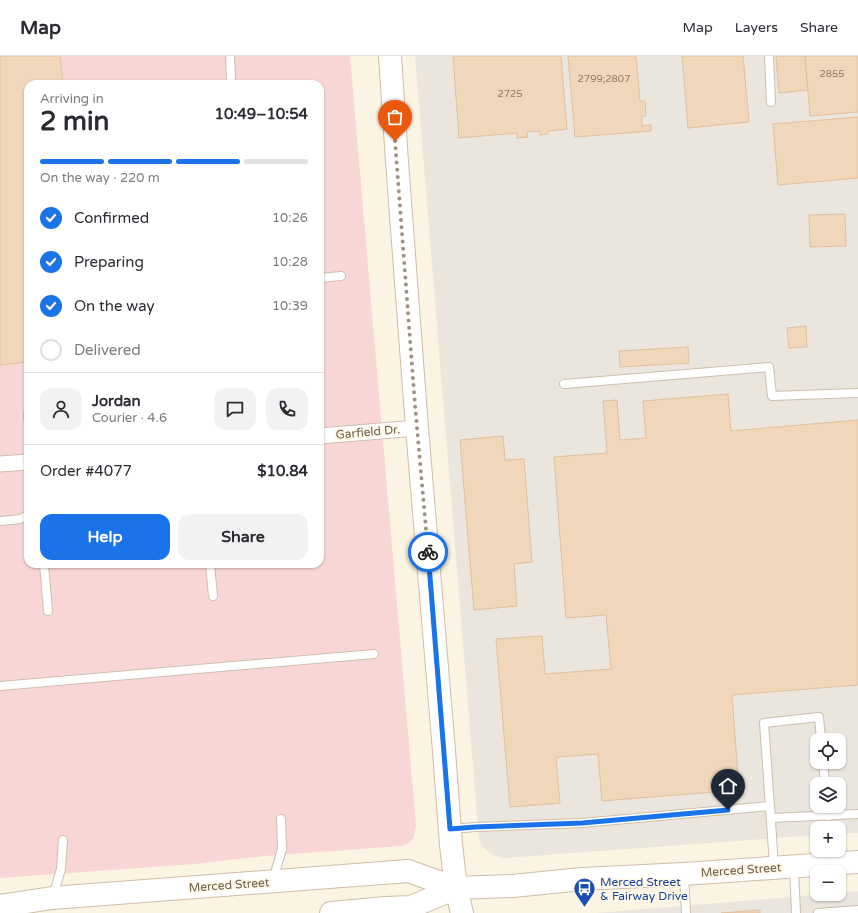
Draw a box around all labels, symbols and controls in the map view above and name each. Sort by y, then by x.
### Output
text: Map [20,17,61,39]
text: Map [683,19,713,36]
text: Layers [735,19,778,36]
text: Share [800,19,838,36]
house number: 2855 [819,68,845,80]
house number: 2799;2807 [578,73,630,85]
house number: 2725 [497,88,523,100]
text: Arriving in [40,91,104,107]
pin [378,100,412,141]
text: 10:49–10:54 [215,105,308,123]
text: 2 min [40,106,109,137]
icon: bag [384,106,406,128]
text: On the way · 220 m [40,170,160,186]
icon: check [40,207,62,229]
text: Confirmed [74,209,149,227]
text: 10:26 [272,210,308,226]
icon: check [40,251,62,273]
text: Preparing [74,253,144,271]
text: 10:28 [272,254,308,270]
icon: check [40,295,62,317]
text: On the way [74,297,154,315]
text: 10:39 [272,298,308,314]
text: Delivered [74,341,141,359]
button: person [40,388,82,430]
button: chat [214,388,256,430]
button: phone [266,388,308,430]
text: Jordan [92,392,141,410]
text: Courier · 4.6 [92,410,167,426]
street label: Garfield Dr. [335,422,401,442]
text: Order #4077 [40,462,132,480]
text: $10.84 [257,462,308,480]
button: Help [40,514,170,560]
button: Share [178,514,308,560]
courier [408,532,448,572]
icon: bike [417,541,439,563]
map controls [810,733,846,901]
button: locate [810,733,846,769]
pin [711,769,745,810]
icon: home [717,775,739,797]
button: layers [810,777,846,813]
button: + [810,821,846,857]
street label: Merced Street [700,860,782,880]
button: − [810,865,846,901]
street label: Merced Street [188,875,270,895]
place label: Merced Street & Fairway Drive [600,875,688,903]
bus stop icon: Merced Street & Fairway Drive [572,876,598,909]

